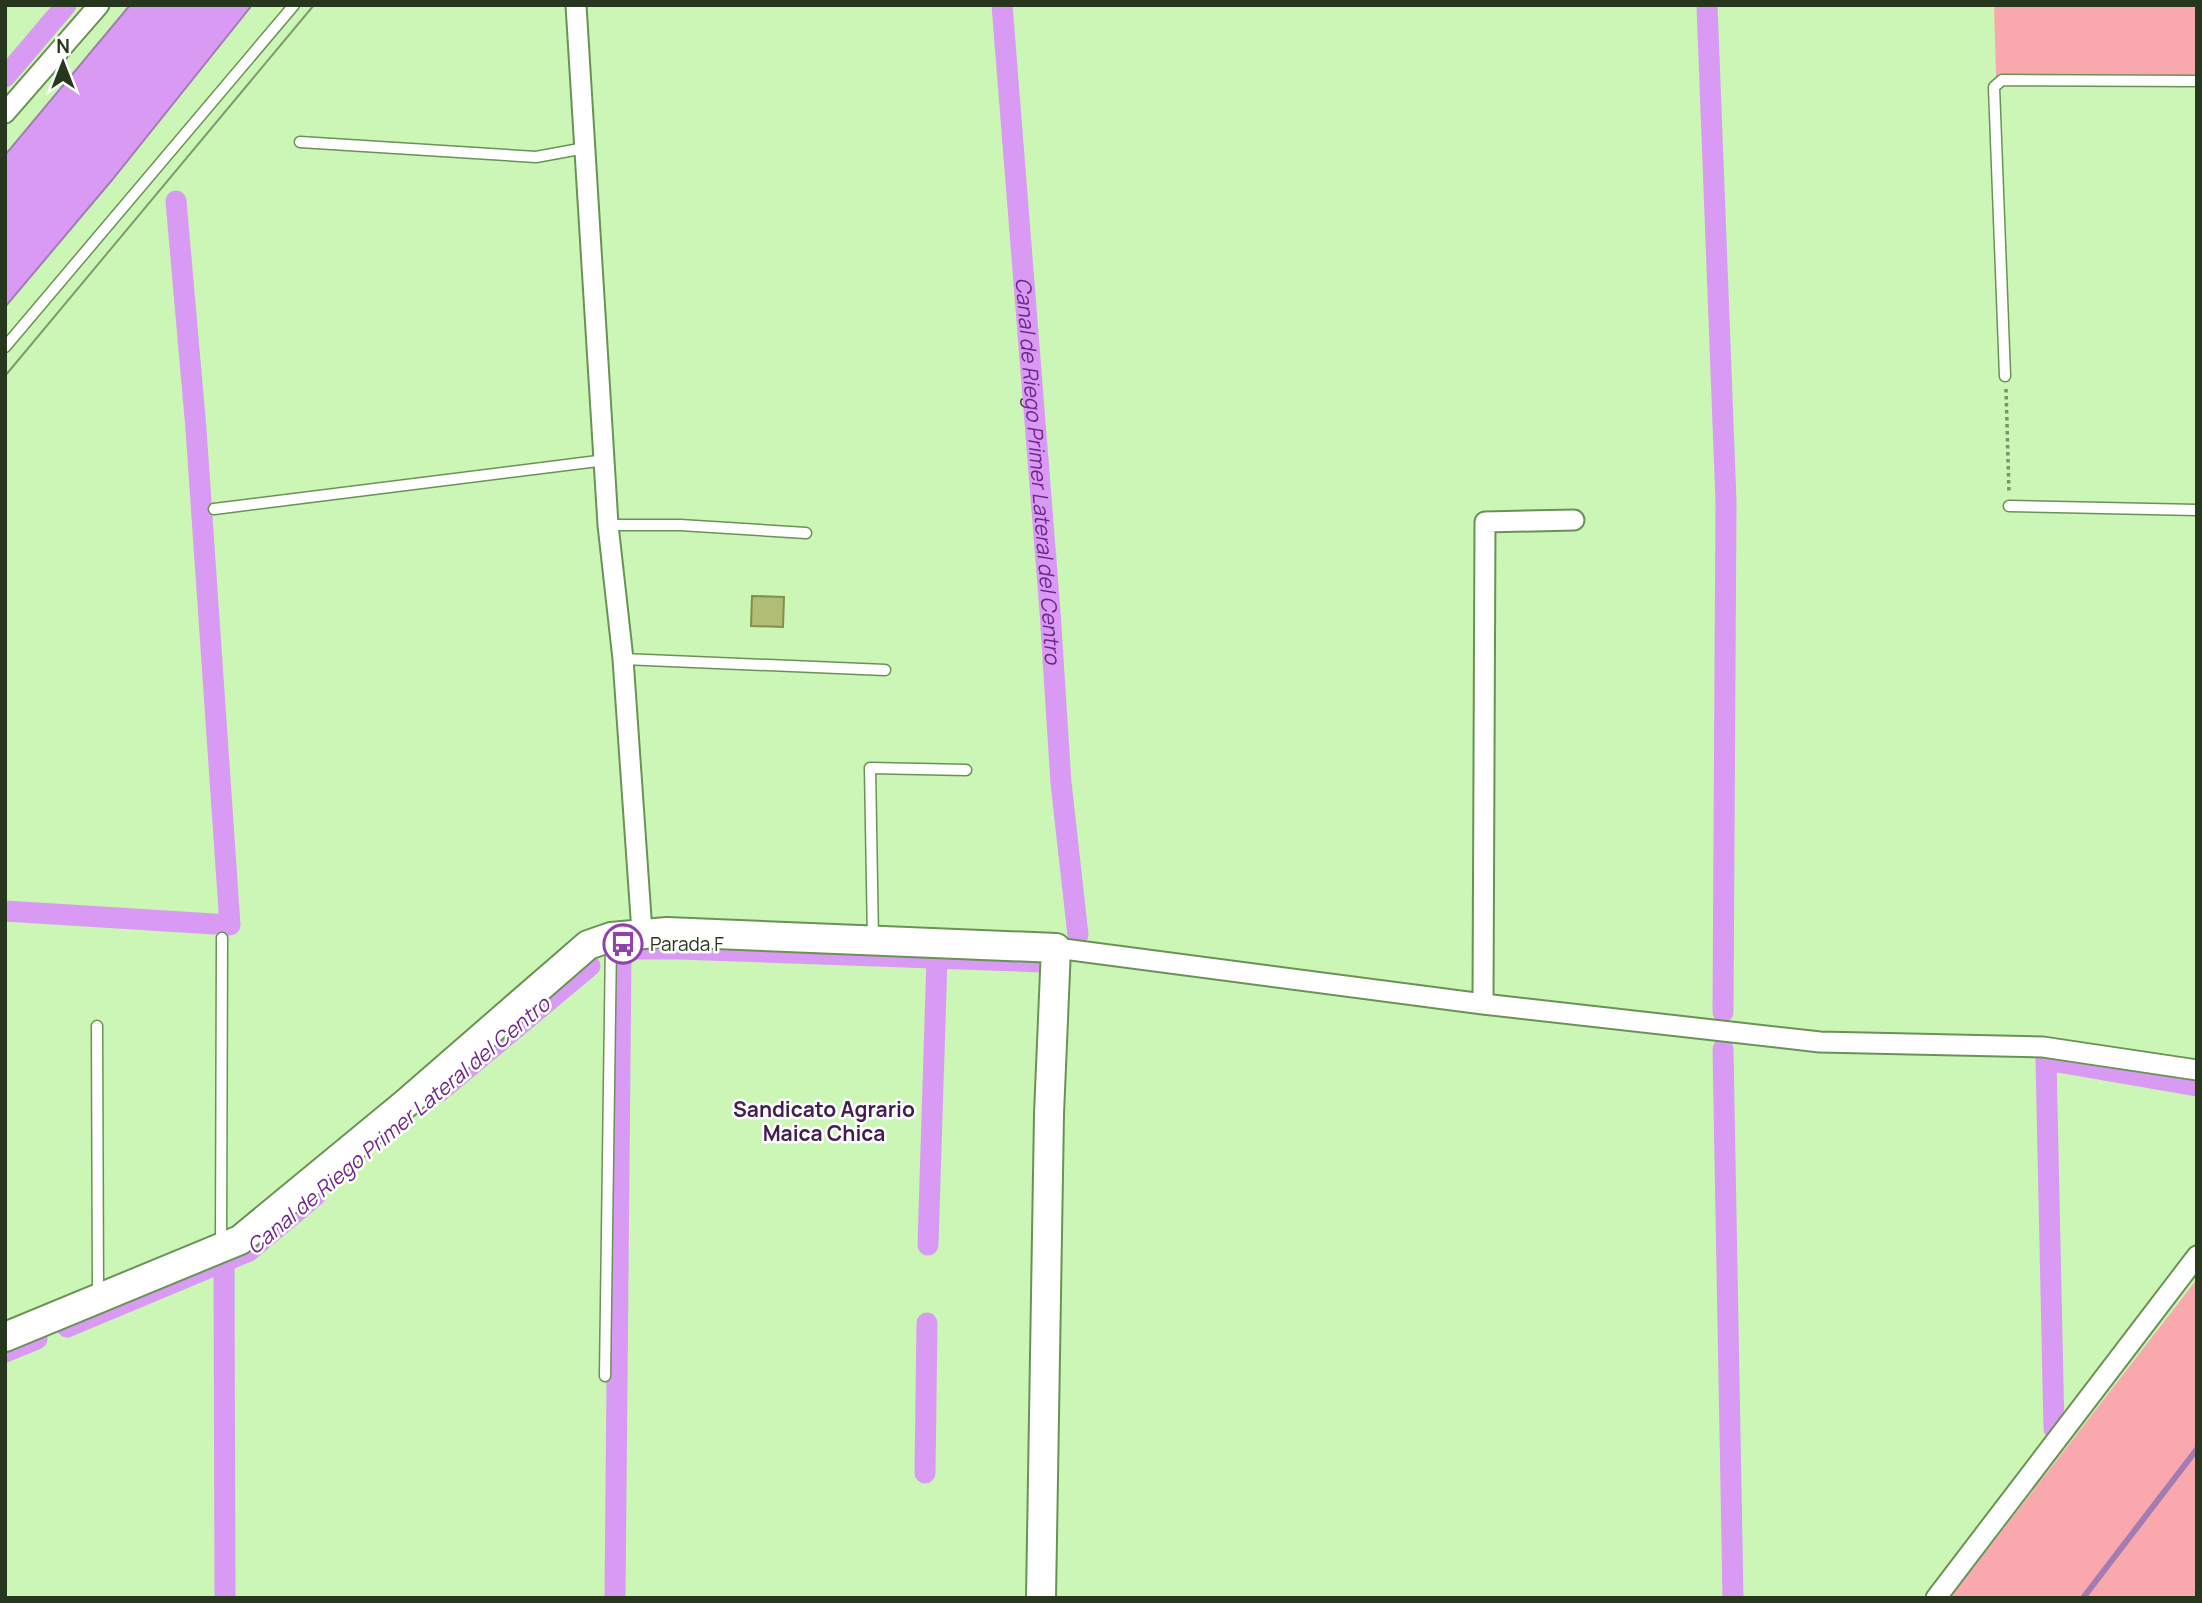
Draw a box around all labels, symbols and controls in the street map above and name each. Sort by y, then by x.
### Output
north arrow [28,28,98,98]
text: N [56,33,70,59]
water label: Canal de Riego Primer Lateral del Centro [1010,276,1067,666]
bus stop icon: Parada F [602,923,644,965]
place label: Parada F [650,931,724,957]
water label: Canal de Riego Primer Lateral del Centro [241,989,557,1260]
district label: Sandicato Agrario Maica Chica [733,1095,915,1147]

